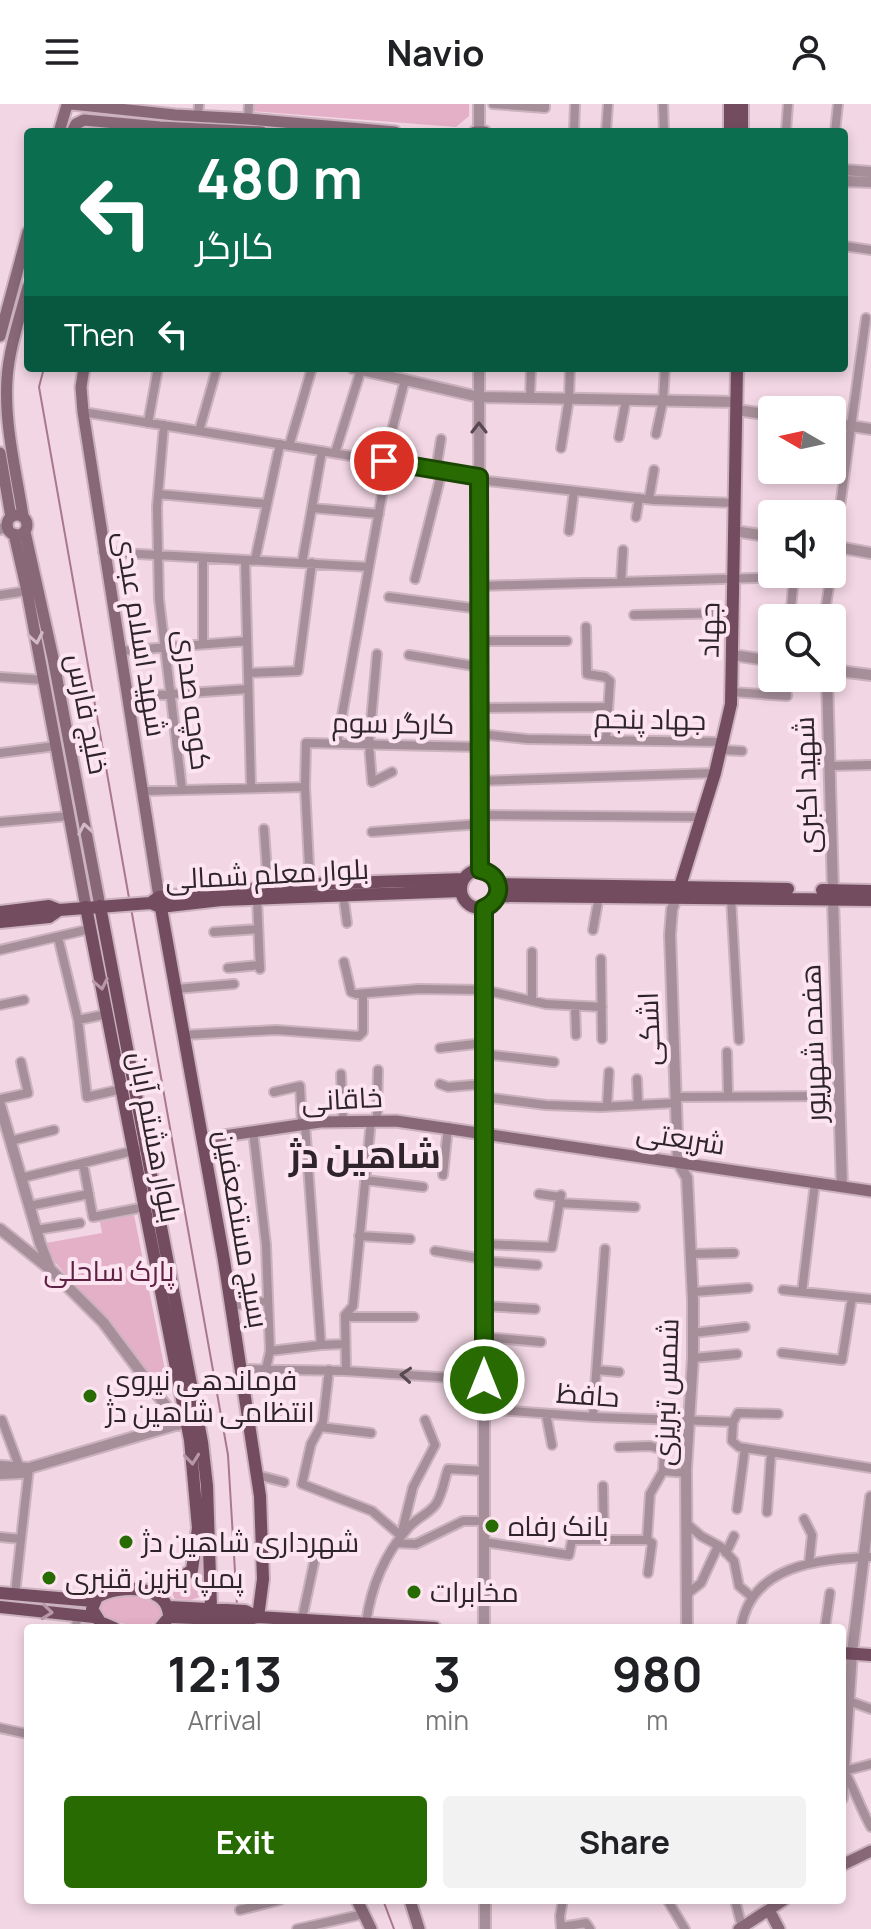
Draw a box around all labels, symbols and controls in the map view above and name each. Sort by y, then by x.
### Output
text: Navio [386,28,485,77]
icon: menu [40,30,84,74]
icon: person [787,30,831,74]
text: 480 m [196,139,363,216]
icon: left [64,160,168,264]
text: کارگر [196,221,274,270]
icon: left [151,312,195,356]
text: Then [64,314,135,355]
north arrow [758,396,846,484]
map controls [758,396,846,692]
one-way arrow [470,421,488,434]
pin [350,427,418,495]
icon: arrive [362,439,406,483]
button: sound [758,500,846,588]
street label: شهید اسلام عبدی [105,528,177,740]
street label: جهاد [689,602,727,658]
button: search [758,604,846,692]
street label: کوچه صدری [166,627,221,772]
one-way arrow [26,631,43,644]
street label: خلیج فارس [58,650,119,778]
street label: جهاد پنجم [593,698,707,740]
street label: کارگر سوم [331,702,455,744]
street label: شهید اکبری [784,716,826,854]
one-way arrow [78,822,95,836]
street label: بلوار معلم شمالی [164,849,370,899]
street label: هفده شهریور [790,963,834,1125]
one-way arrow [92,976,109,990]
street label: اشکی [628,991,668,1067]
street label: بلوار هشتم آبان [119,1048,191,1226]
street label: خاقانی [300,1077,384,1119]
street label: شریعتی [634,1111,728,1163]
street label: بسیج مستضعفین [206,1127,279,1331]
district label: شاهین دژ [288,1130,441,1179]
park label: پارک ساحلی [44,1251,175,1290]
street label: شمس تبریزی [643,1318,687,1466]
position arrow [442,1338,526,1422]
place label: فرماندهی نیروی انتظامی شاهین دژ [104,1360,315,1430]
one-way arrow [399,1367,412,1384]
street label: حافظ [555,1373,621,1415]
marker: فرماندهی نیروی انتظامی شاهین دژ [81,1387,99,1405]
one-way arrow [183,1453,200,1466]
place label: بانک رفاه [508,1506,609,1544]
marker: بانک رفاه [483,1517,501,1535]
place label: شهرداری شاهین دژ [140,1522,359,1560]
marker: شهرداری شاهین دژ [117,1533,135,1551]
place label: پمپ بنزین قنبری [65,1558,244,1597]
marker: پمپ بنزین قنبری [40,1569,58,1587]
place label: مخابرات [430,1572,519,1610]
marker: مخابرات [405,1583,423,1601]
one-way arrow [41,1604,54,1621]
text: 12:13 [167,1641,282,1706]
text: 3 [433,1641,461,1706]
text: 980 [612,1641,703,1706]
text: Arrival [188,1702,262,1738]
text: min [425,1702,469,1738]
text: m [646,1702,668,1738]
button: Exit [64,1796,427,1888]
button: Share [443,1796,806,1888]

